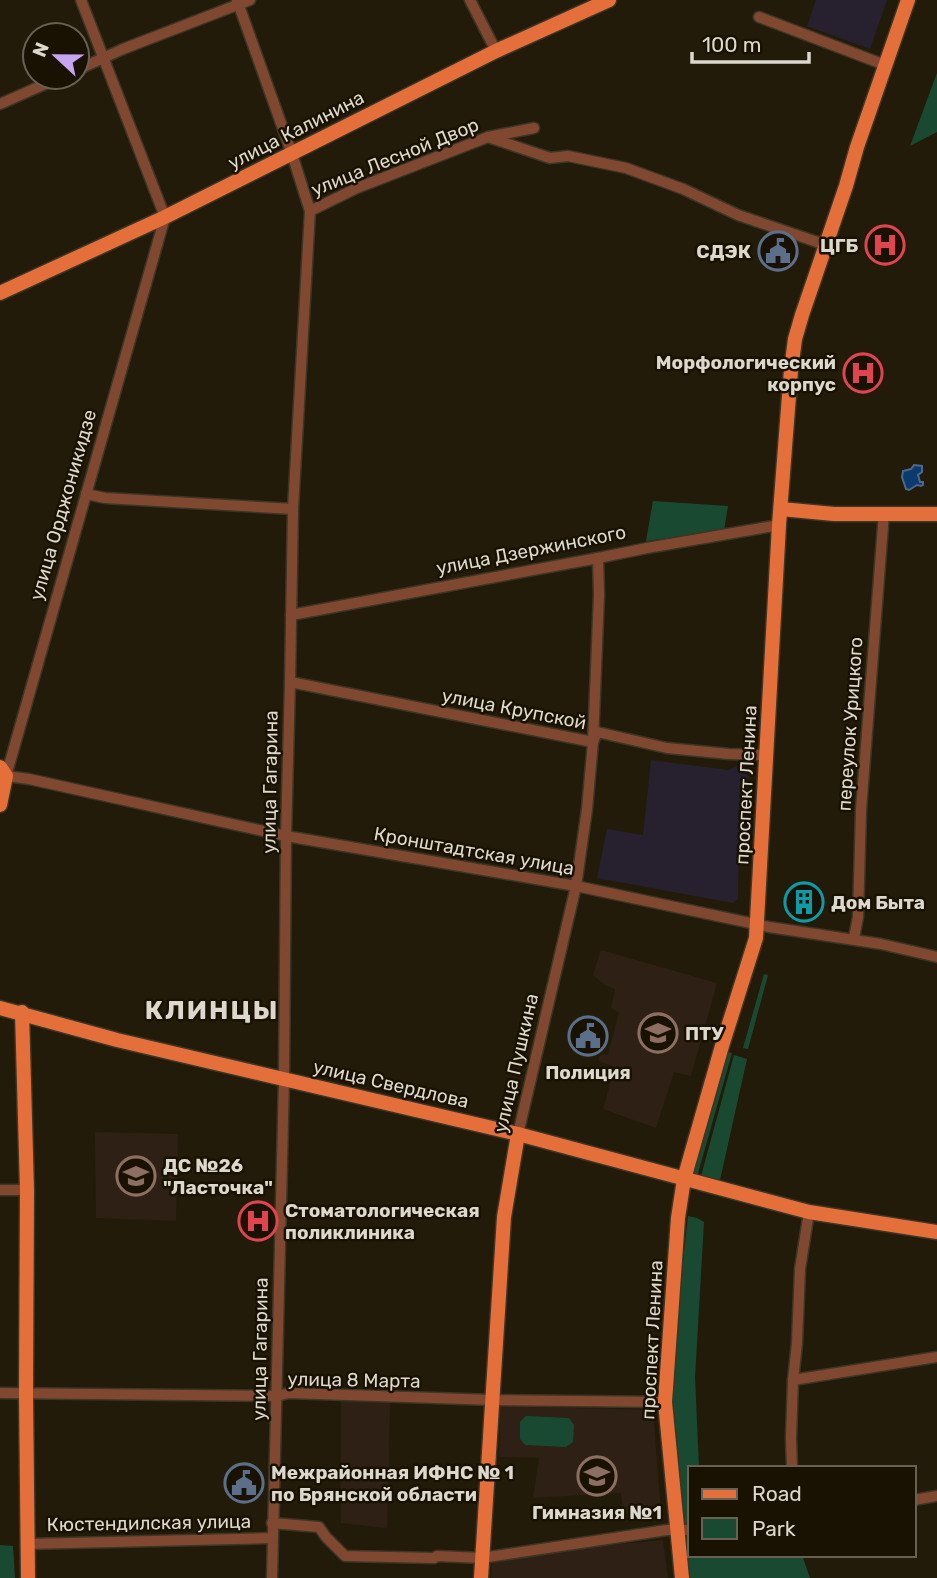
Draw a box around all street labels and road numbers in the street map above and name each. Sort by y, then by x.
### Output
street label: улица Калинина [224,86,368,174]
street label: улица Лесной Двор [308,113,482,201]
street label: улица Орджоникидзе [25,407,101,603]
street label: улица Дзержинского [434,520,628,580]
street label: переулок Урицкого [832,636,868,812]
street label: улица Крупской [440,684,588,734]
street label: проспект Ленина [730,705,762,865]
street label: улица Гагарина [257,710,283,854]
street label: Кронштадтская улица [372,822,576,880]
street label: улица Пушкина [489,991,543,1135]
street label: улица Свердлова [311,1055,471,1113]
street label: проспект Ленина [636,1260,668,1420]
street label: улица Гагарина [247,1277,273,1421]
street label: улица 8 Марта [287,1367,421,1393]
street label: Кюстендилская улица [47,1510,251,1536]

